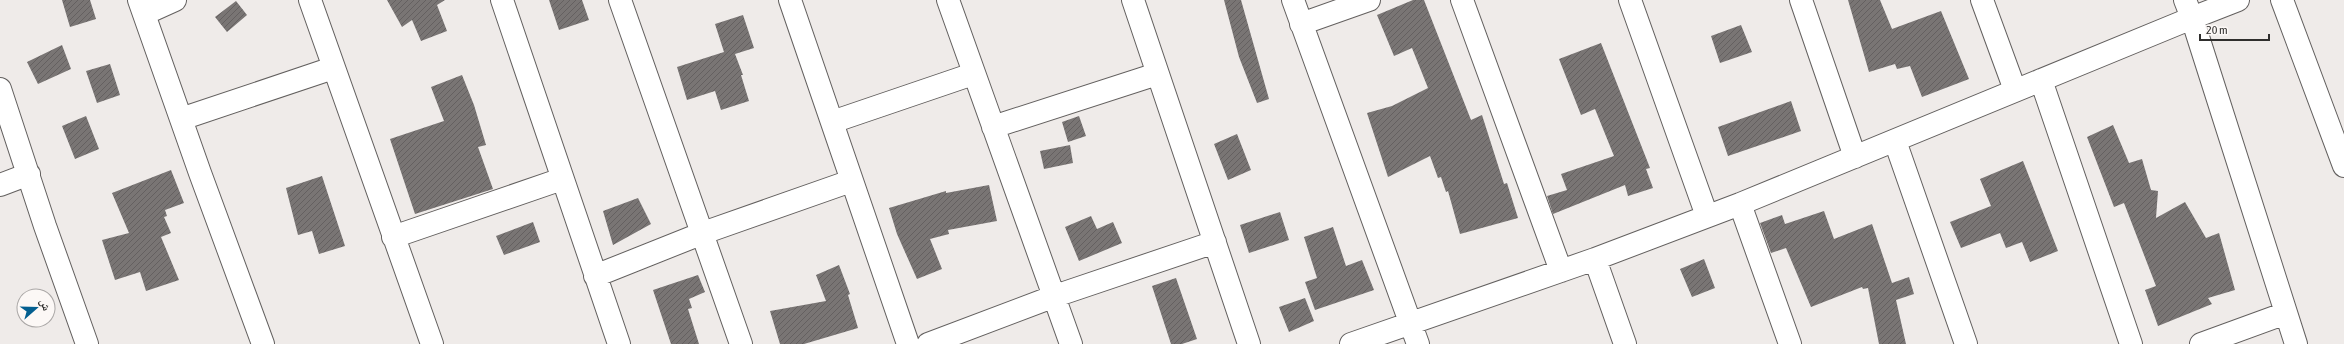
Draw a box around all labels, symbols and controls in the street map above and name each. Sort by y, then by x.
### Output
scale bar [2200,16,2269,42]
text: 20 m [2206,23,2228,37]
north arrow [16,288,56,328]
text: ش [36,297,53,313]

